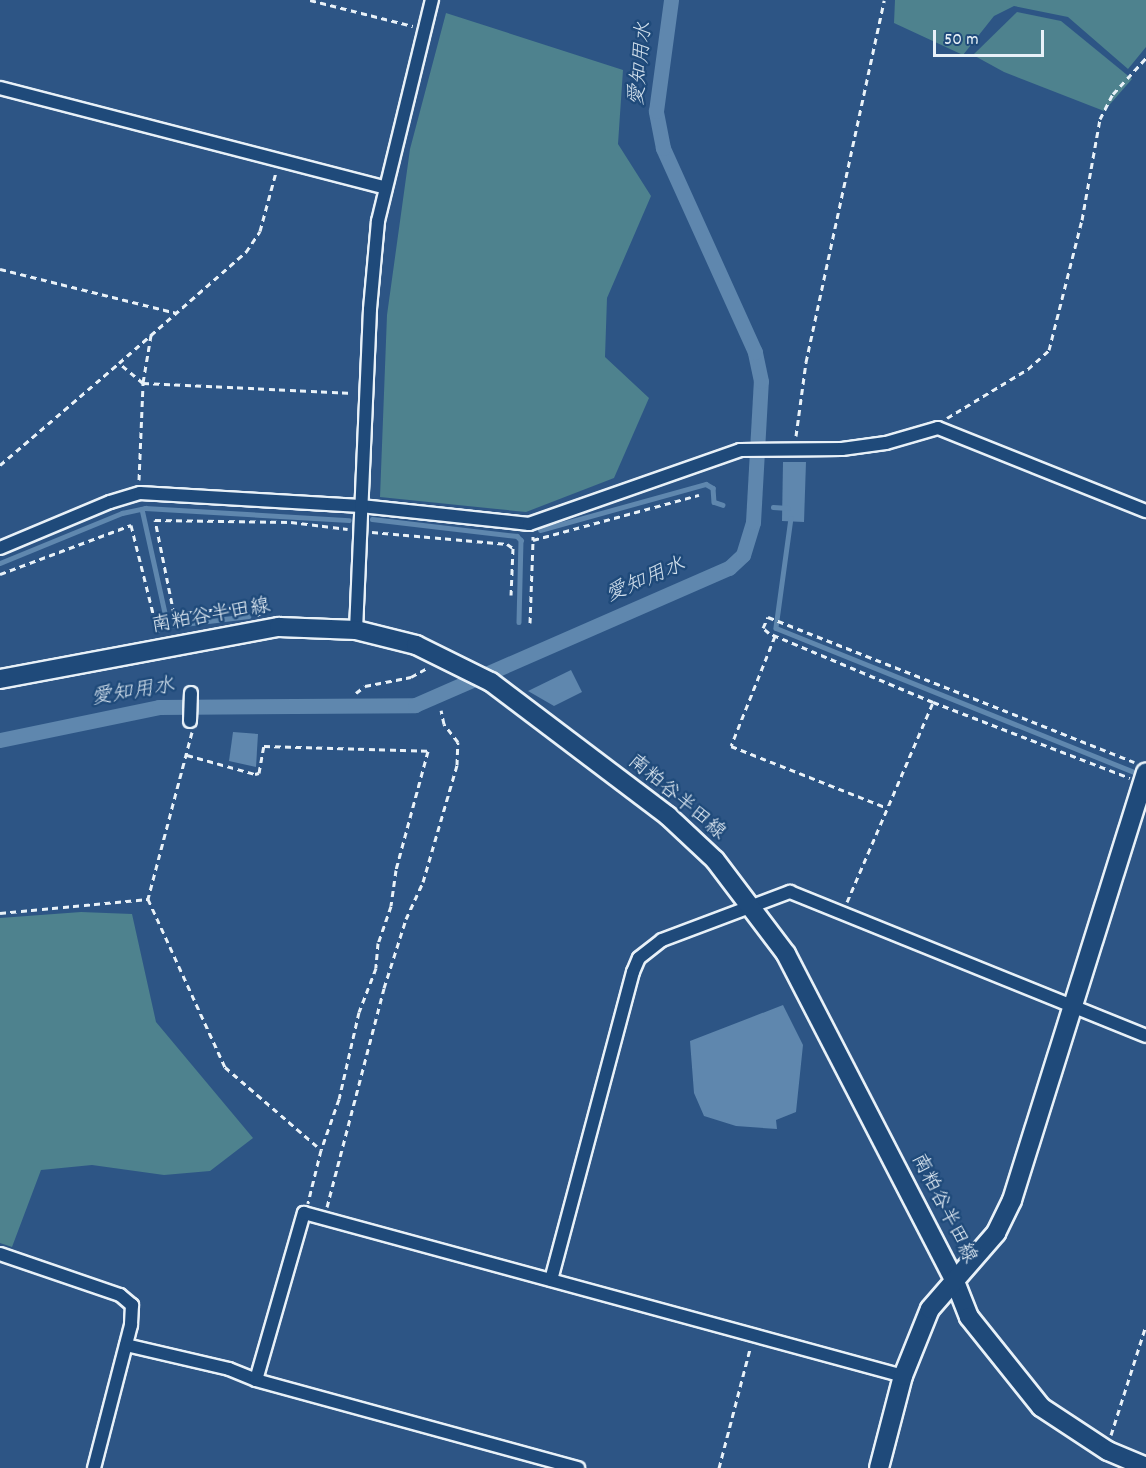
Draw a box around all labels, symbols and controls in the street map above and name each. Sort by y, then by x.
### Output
scale bar [936,18,1047,56]
water label: 愛知用水 [625,21,659,107]
text: 50 m [944,28,979,53]
water label: 愛知用水 [602,553,690,609]
street label: 南粕谷半田線 [150,595,272,639]
water label: 愛知用水 [90,674,176,712]
street label: 南粕谷半田線 [622,750,730,846]
street label: 南粕谷半田線 [905,1150,981,1268]

